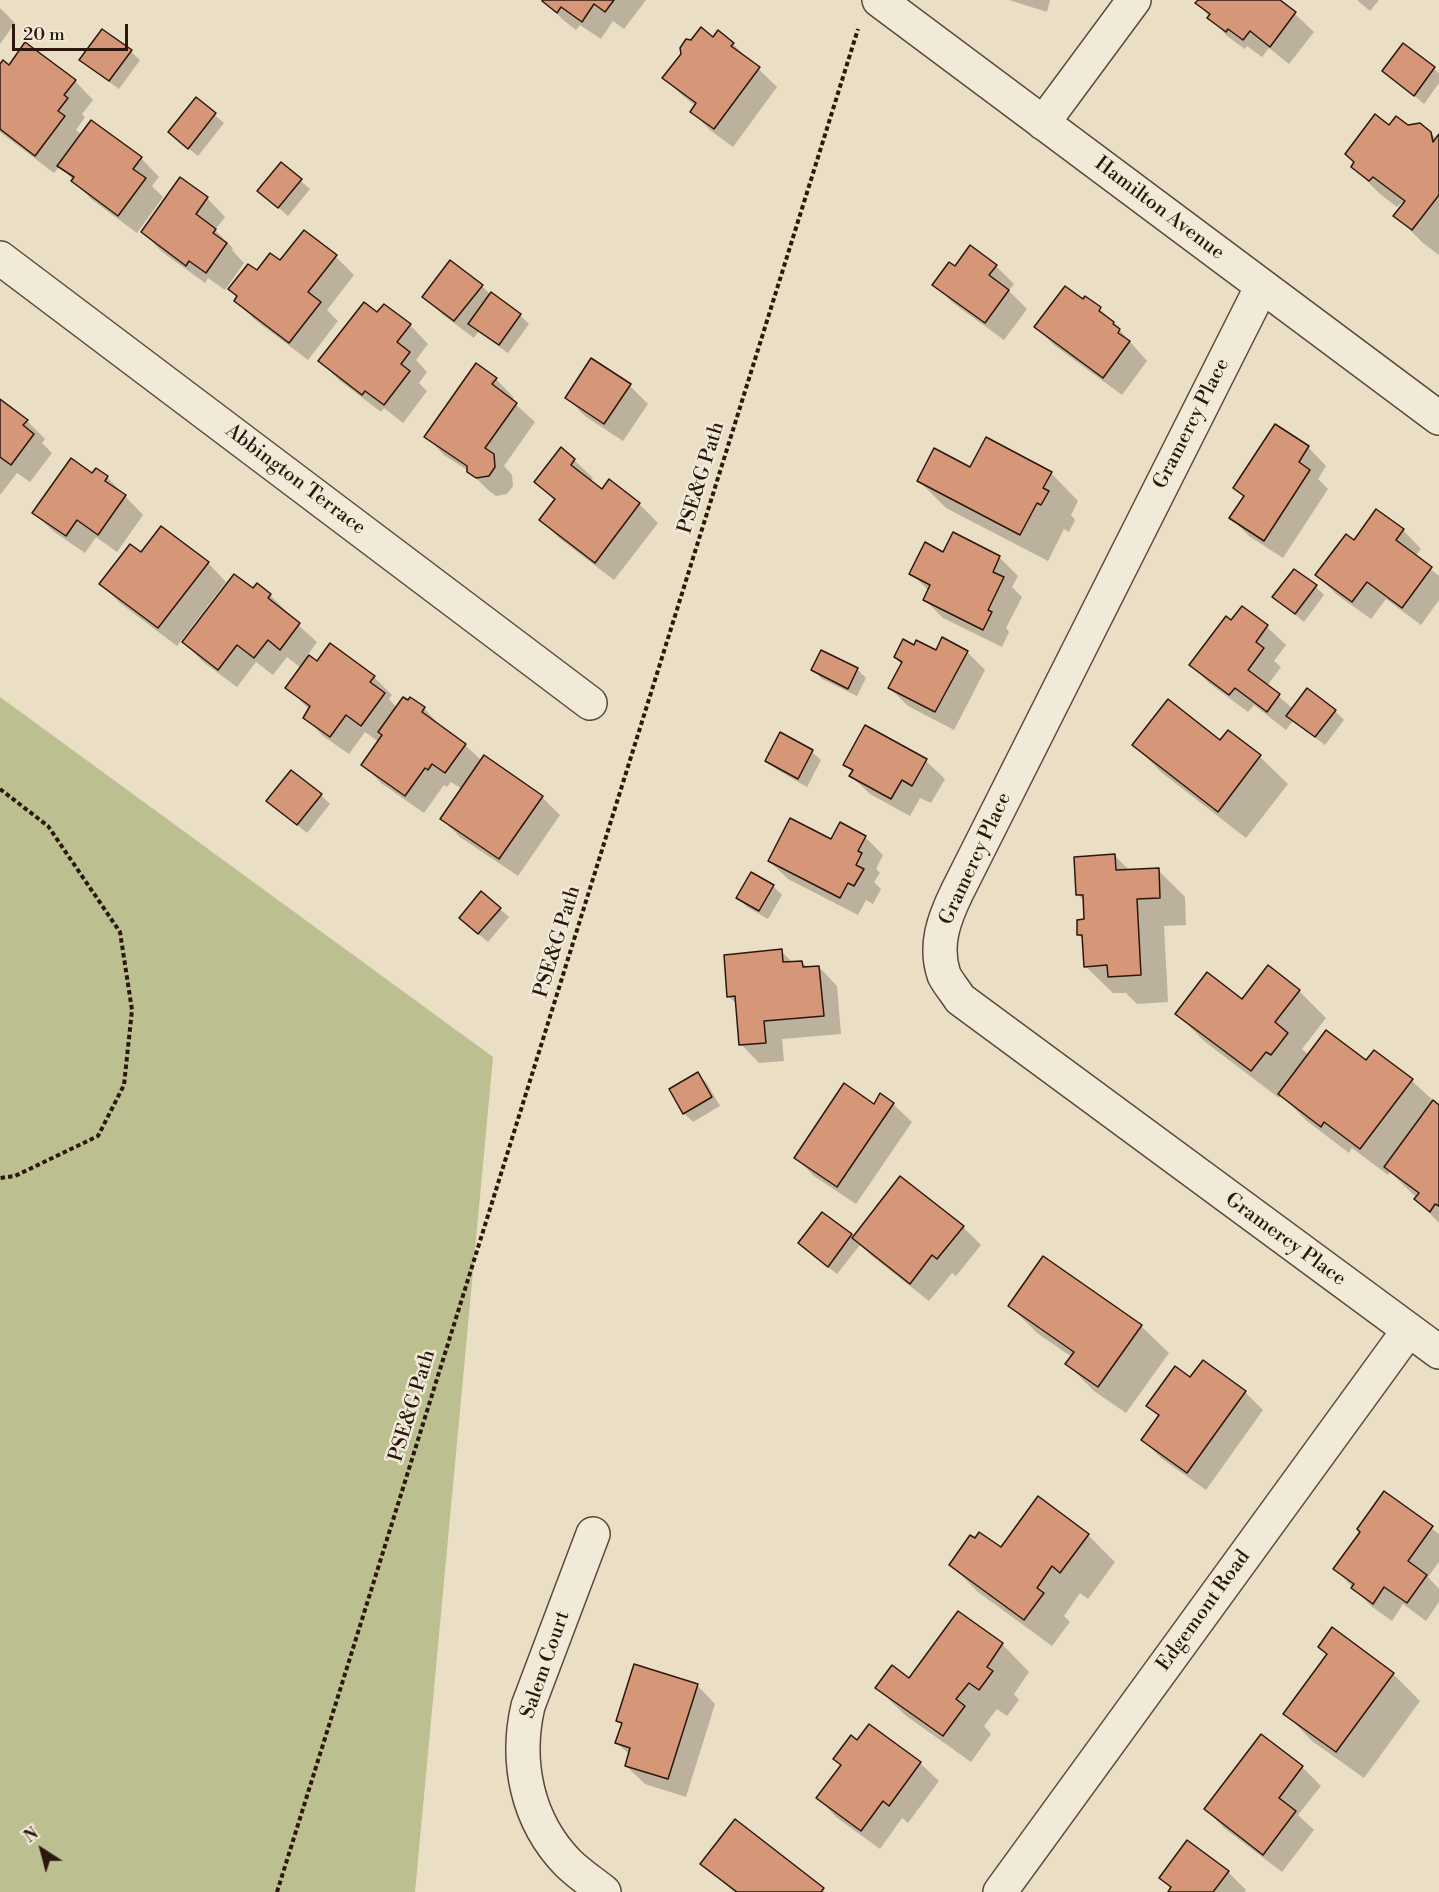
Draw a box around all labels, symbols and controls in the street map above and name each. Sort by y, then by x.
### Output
scale bar [15,12,130,50]
text: 20 m [23,23,65,46]
street label: Hamilton Avenue [1089,152,1229,266]
street label: Gramercy Place [1149,355,1235,493]
street label: Abbington Terrace [220,419,370,541]
street label: PSE&G Path [674,419,730,537]
street label: Gramercy Place [935,789,1017,929]
street label: PSE&G Path [530,883,586,1001]
street label: Gramercy Place [1220,1188,1350,1292]
street label: PSE&G Path [385,1347,441,1465]
street label: Edgemont Road [1152,1546,1256,1676]
street label: Salem Court [516,1608,576,1722]
north arrow [12,1820,72,1880]
text: N [20,1824,42,1847]

